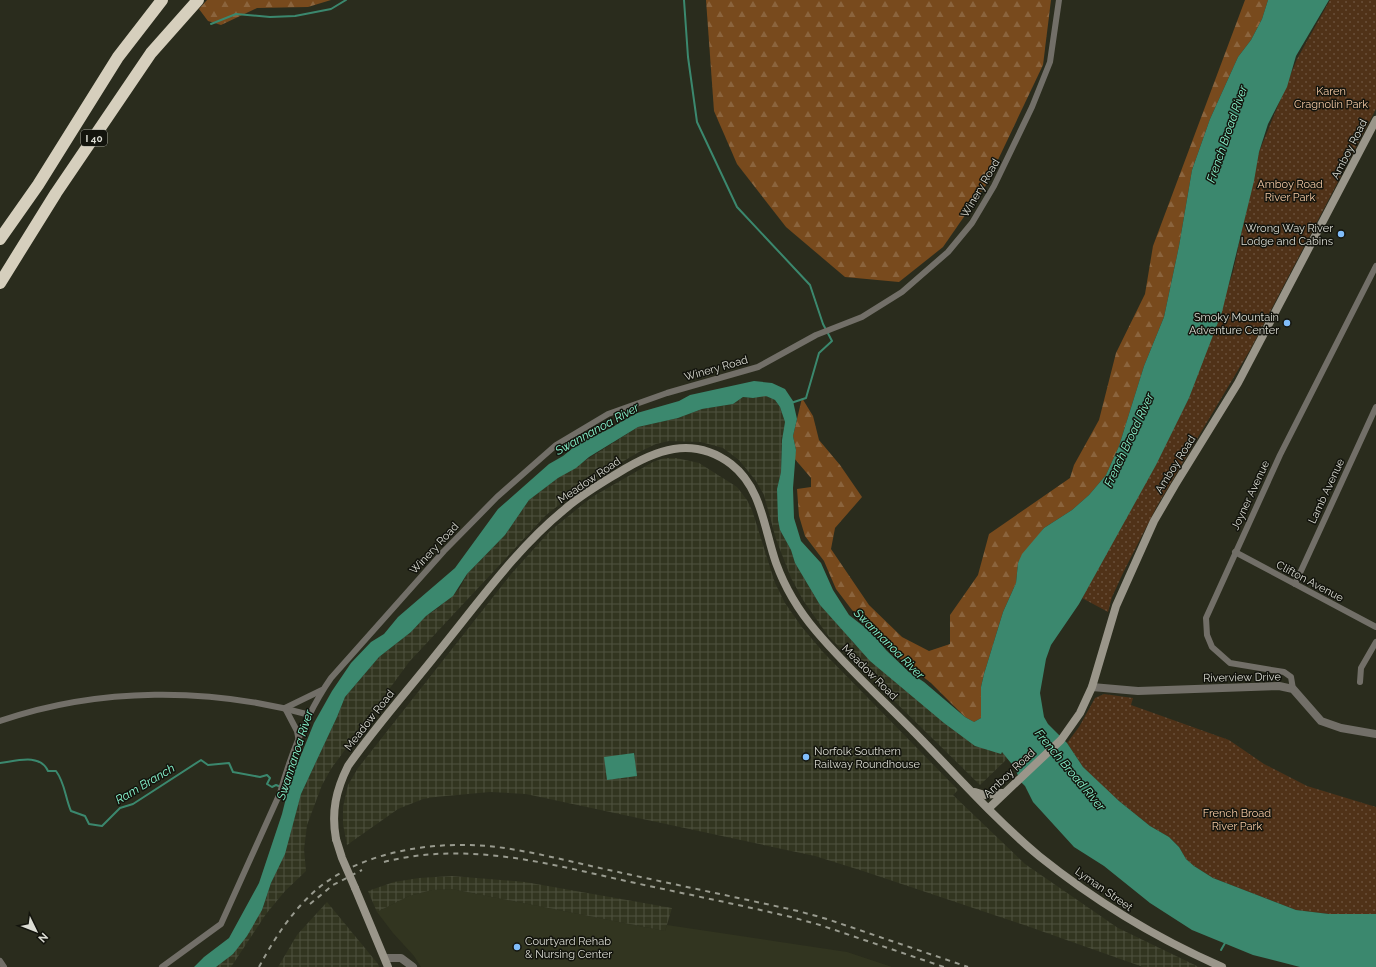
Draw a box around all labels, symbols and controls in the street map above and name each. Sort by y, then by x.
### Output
water label: French Broad River [1204,83,1250,184]
park label: Karen Cragnolin Park [1294,85,1368,111]
street label: Amboy Road [1329,117,1370,181]
road number: I 40 [81,130,107,146]
street label: Winery Road [958,157,1003,220]
park label: Amboy Road River Park [1257,178,1323,204]
place label: Wrong Way River Lodge and Cabins [1241,222,1333,248]
marker: Wrong Way River Lodge and Cabins [1336,229,1346,239]
place label: Smoky Mountain Adventure Center [1189,311,1279,337]
marker: Smoky Mountain Adventure Center [1282,318,1292,328]
street label: Winery Road [683,353,750,384]
water label: French Broad River [1101,390,1157,489]
water label: Swannanoa River [552,400,642,458]
street label: Amboy Road [1153,433,1198,495]
street label: Meadow Road [555,455,623,506]
street label: Lamb Avenue [1306,456,1347,526]
street label: Joyner Avenue [1229,458,1272,532]
street label: Winery Road [407,520,462,577]
street label: Clifton Avenue [1274,558,1346,605]
water label: Swannanoa River [850,605,928,683]
street label: Meadow Road [839,642,900,703]
street label: Riverview Drive [1203,670,1282,685]
street label: Meadow Road [342,687,397,753]
water label: Swannanoa River [274,707,316,803]
water label: French Broad River [1032,727,1109,814]
place label: Norfolk Southern Railway Roundhouse [814,745,921,771]
street label: Amboy Road [981,746,1038,800]
marker: Norfolk Southern Railway Roundhouse [801,752,811,762]
water label: Ram Branch [113,761,177,807]
park label: French Broad River Park [1203,807,1271,833]
street label: Lyman Street [1072,865,1135,914]
north arrow [16,911,56,951]
text: N [35,930,51,945]
place label: Courtyard Rehab & Nursing Center [525,935,612,961]
marker: Courtyard Rehab & Nursing Center [512,942,522,952]

